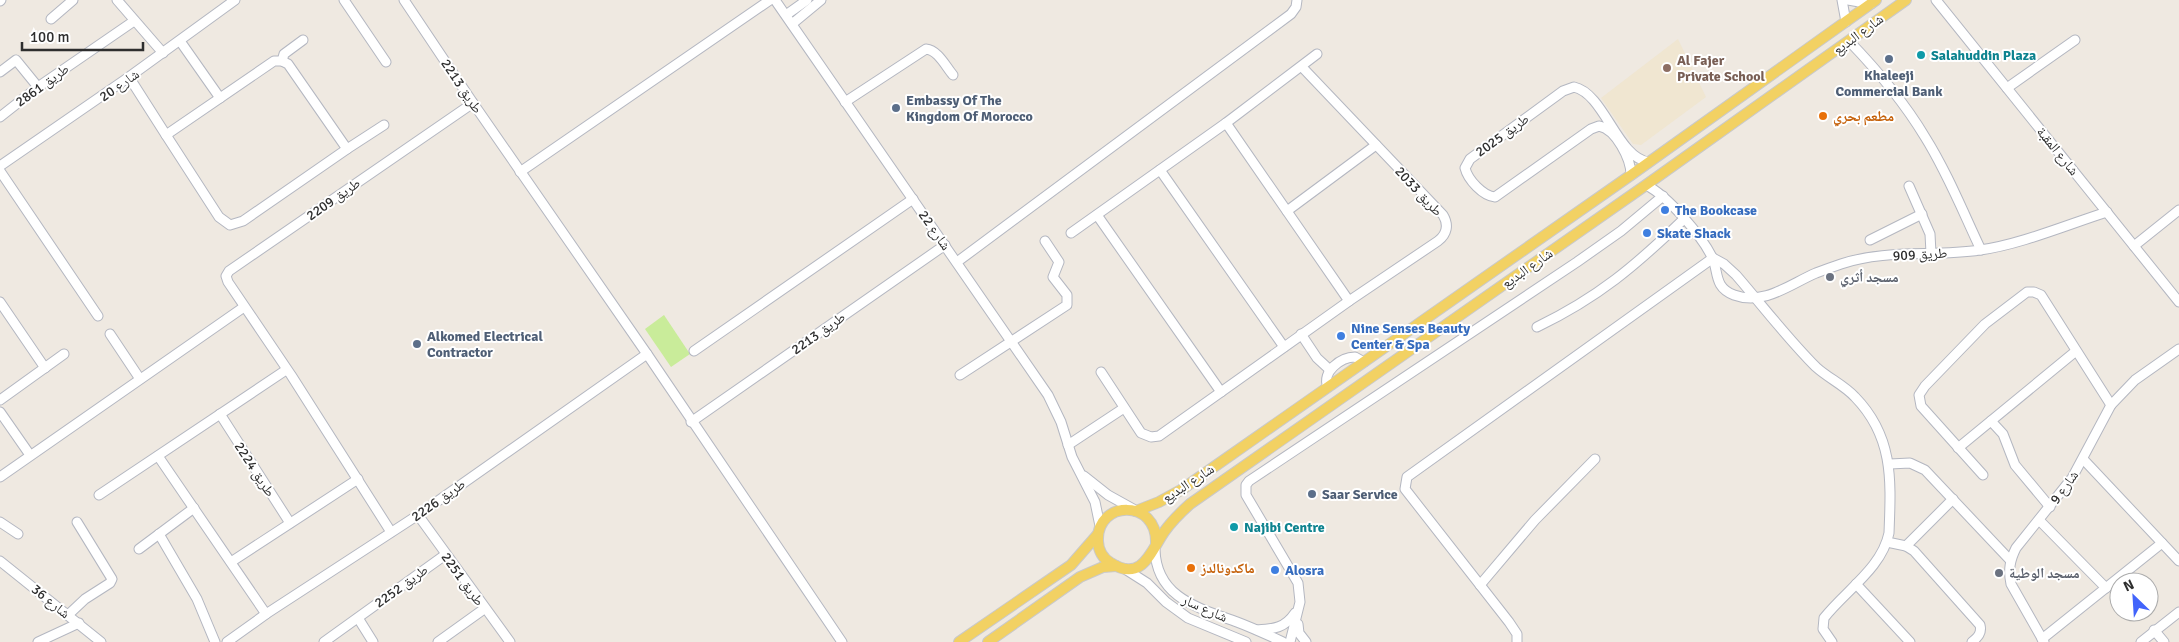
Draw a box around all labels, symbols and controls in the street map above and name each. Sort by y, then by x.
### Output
street label: شارع البديع [1830,10,1887,59]
scale bar [22,20,144,52]
text: 100 m [30,28,70,46]
place label: Salahuddin Plaza [1931,47,2036,64]
marker: Salahuddin Plaza [1915,49,1927,61]
place label: Al Fajer Private School [1677,52,1766,85]
marker: Khaleeji Commercial Bank [1883,53,1895,65]
street label: طريق 2213 [436,56,486,117]
street label: طريق 2861 [12,60,73,111]
marker: Al Fajer Private School [1661,62,1673,74]
street label: شارع 20 [96,66,143,106]
place label: Khaleeji Commercial Bank [1835,67,1943,100]
place label: Embassy Of The Kingdom Of Morocco [906,92,1033,125]
marker: Embassy Of The Kingdom Of Morocco [890,102,902,114]
place label: مطعم بحري [1833,108,1894,127]
street label: طريق 2025 [1472,110,1533,161]
marker: مطعم بحري [1817,110,1829,122]
street label: شارع المقبة [2032,124,2082,180]
street label: طريق 2033 [1391,163,1446,221]
street label: طريق 2209 [303,175,364,225]
place label: The Bookcase [1675,202,1757,219]
marker: The Bookcase [1659,204,1671,216]
street label: شارع 22 [914,207,954,254]
place label: Skate Shack [1657,225,1732,242]
marker: Skate Shack [1641,227,1653,239]
street label: شارع البديع [1499,245,1557,293]
street label: طريق 909 [1892,245,1948,265]
place label: مسجد أثري [1840,269,1899,288]
marker: مسجد أثري [1824,271,1836,283]
street label: طريق 2213 [788,309,849,359]
place label: Nine Senses Beauty Center & Spa [1351,320,1470,353]
place label: Alkomed Electrical Contractor [427,328,543,361]
marker: Nine Senses Beauty Center & Spa [1335,330,1347,342]
marker: Alkomed Electrical Contractor [411,338,423,350]
street label: طريق 2224 [230,439,279,500]
street label: شارع البديع [1159,460,1218,507]
street label: شارع 9 [2047,467,2083,508]
street label: طريق 2226 [408,476,469,526]
place label: Saar Service [1322,486,1398,503]
marker: Saar Service [1306,488,1318,500]
place label: Najibi Centre [1244,519,1325,536]
marker: Najibi Centre [1228,521,1240,533]
street label: طريق 2251 [437,549,488,610]
place label: ماكدونالدز [1200,560,1255,577]
street label: طريق 2252 [371,561,432,612]
marker: ماكدونالدز [1185,562,1197,574]
place label: Alosra [1285,562,1324,579]
marker: Alosra [1269,564,1281,576]
place label: مسجد الوطية [2009,565,2080,582]
marker: مسجد الوطية [1993,567,2005,579]
north arrow [2109,572,2159,622]
text: N [2121,576,2137,595]
street label: شارع 36 [27,581,73,623]
street label: شارع سار [1178,591,1230,627]

